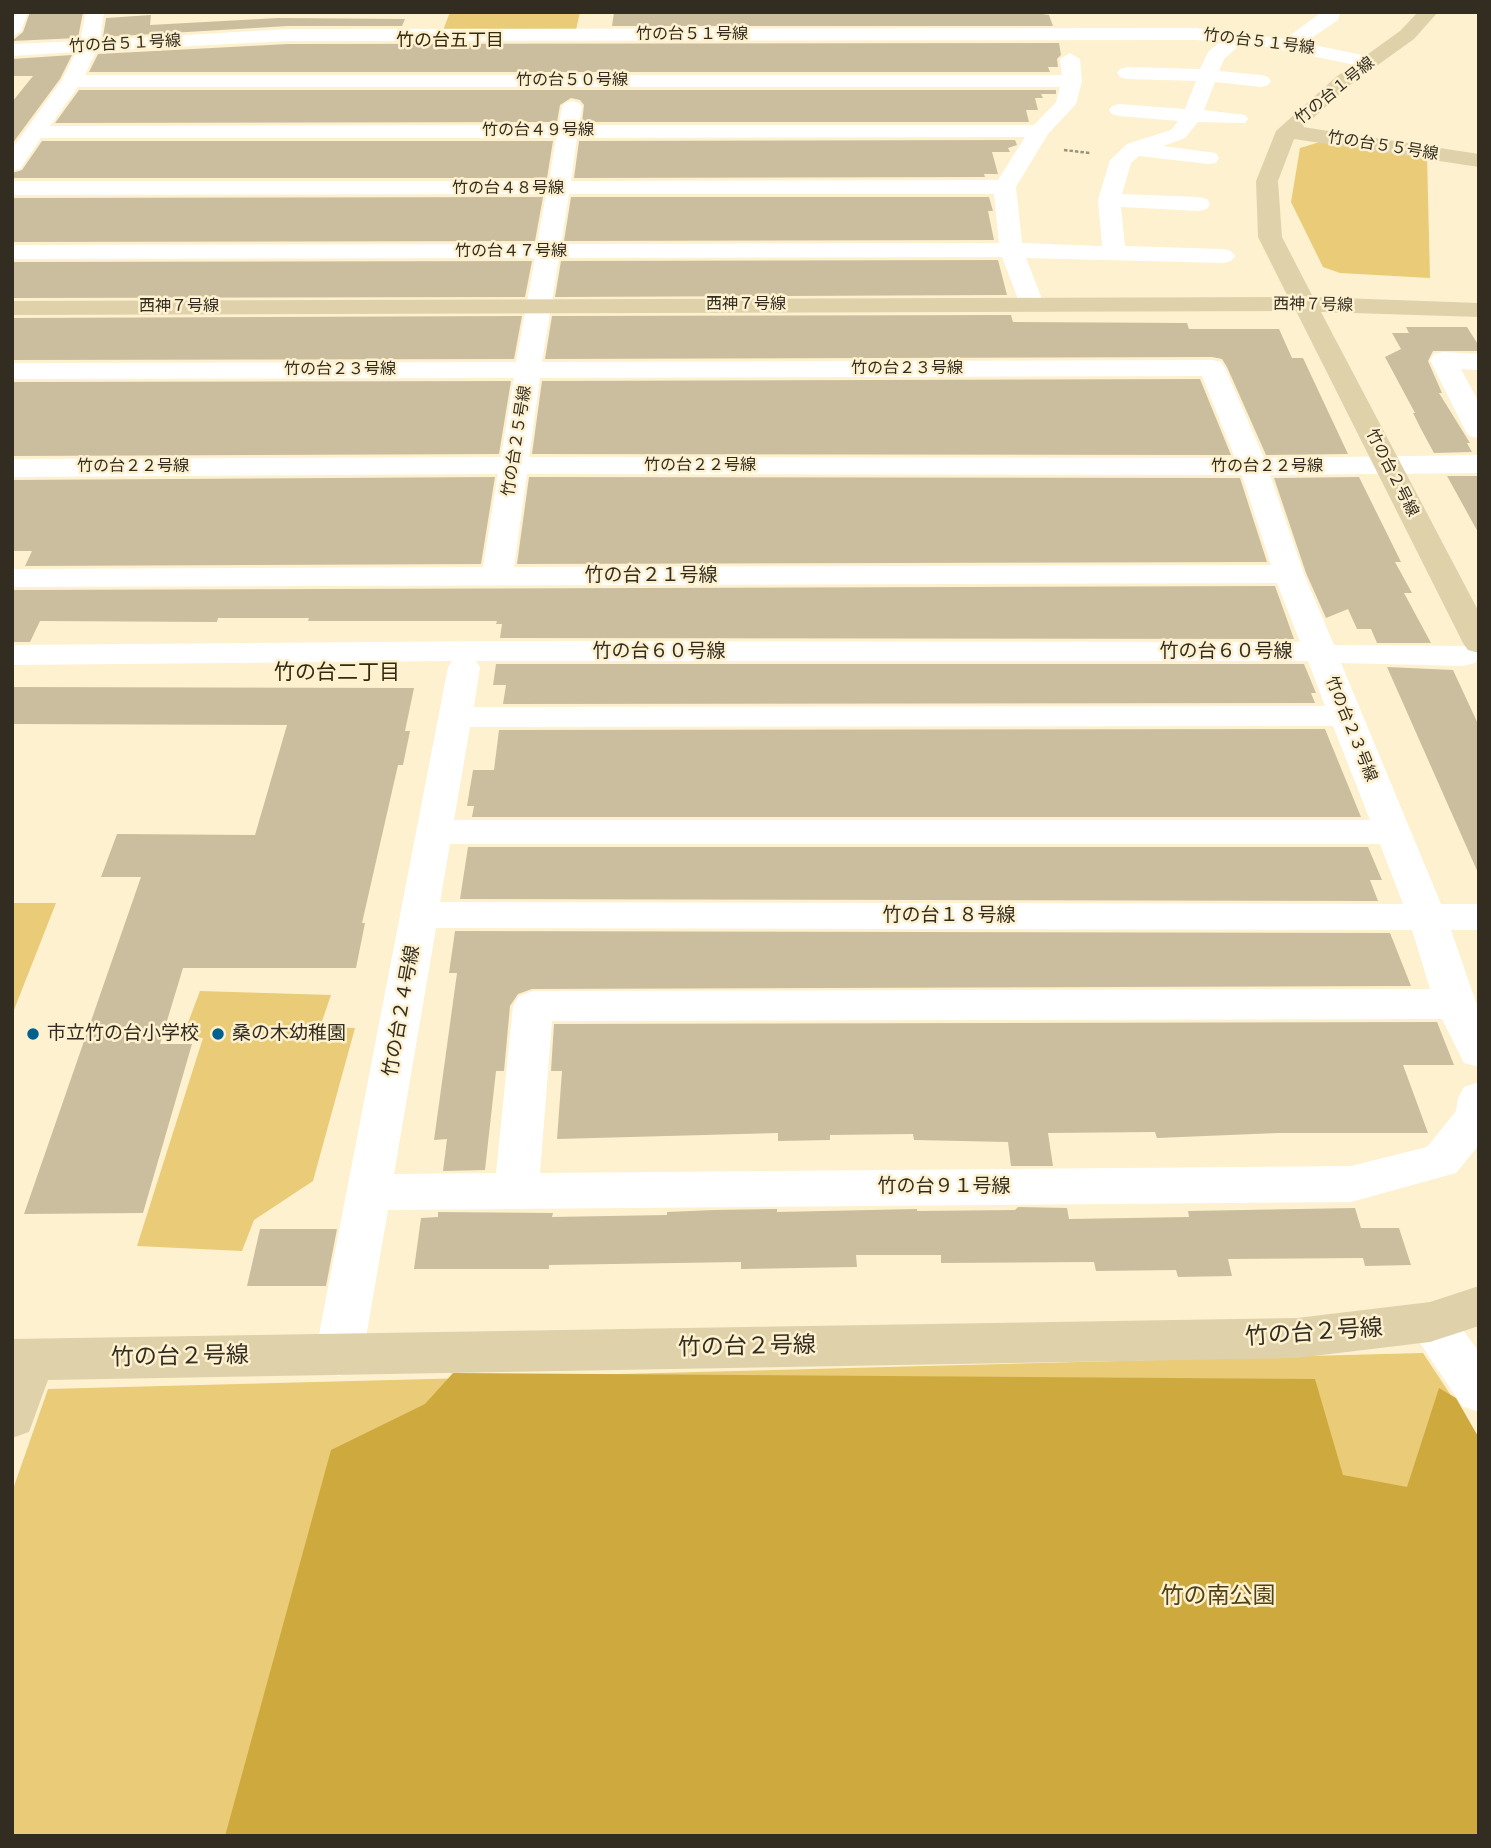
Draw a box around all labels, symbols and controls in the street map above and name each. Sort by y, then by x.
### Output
street label: 竹の台５１号線 [636,25,748,45]
street label: 竹の台５１号線 [1202,26,1316,58]
district label: 竹の台五丁目 [396,30,504,52]
street label: 竹の台５１号線 [69,31,181,57]
street label: 竹の台１号線 [1292,53,1378,129]
street label: 竹の台５０号線 [516,71,628,91]
street label: 竹の台４９号線 [482,121,594,141]
street label: 竹の台５５号線 [1326,128,1440,164]
street label: 竹の台４８号線 [452,179,564,199]
street label: 竹の台４７号線 [455,242,567,262]
street label: 西神７号線 [706,295,786,315]
street label: 西神７号線 [1273,295,1353,315]
street label: 西神７号線 [139,297,219,317]
street label: 竹の台２３号線 [851,359,963,379]
street label: 竹の台２３号線 [284,360,396,380]
street label: 竹の台２５号線 [499,384,535,498]
street label: 竹の台２号線 [1362,426,1422,520]
street label: 竹の台２２号線 [644,456,756,476]
street label: 竹の台２２号線 [77,457,189,477]
street label: 竹の台２２号線 [1211,457,1323,477]
street label: 竹の台２１号線 [585,565,717,587]
street label: 竹の台６０号線 [593,641,725,663]
street label: 竹の台６０号線 [1160,641,1292,663]
district label: 竹の台二丁目 [274,660,400,686]
street label: 竹の台２３号線 [1321,673,1381,785]
street label: 竹の台１８号線 [883,905,1015,927]
street label: 竹の台２４号線 [379,944,425,1078]
place label: 市立竹の台小学校 [47,1023,199,1045]
place label: 桑の木幼稚園 [232,1023,346,1045]
marker: 市立竹の台小学校 [25,1026,41,1042]
marker: 桑の木幼稚園 [210,1026,226,1042]
street label: 竹の台９１号線 [878,1176,1010,1198]
street label: 竹の台２号線 [1244,1314,1384,1352]
street label: 竹の台２号線 [678,1332,816,1362]
street label: 竹の台２号線 [111,1342,249,1372]
park label: 竹の南公園 [1161,1583,1275,1611]

